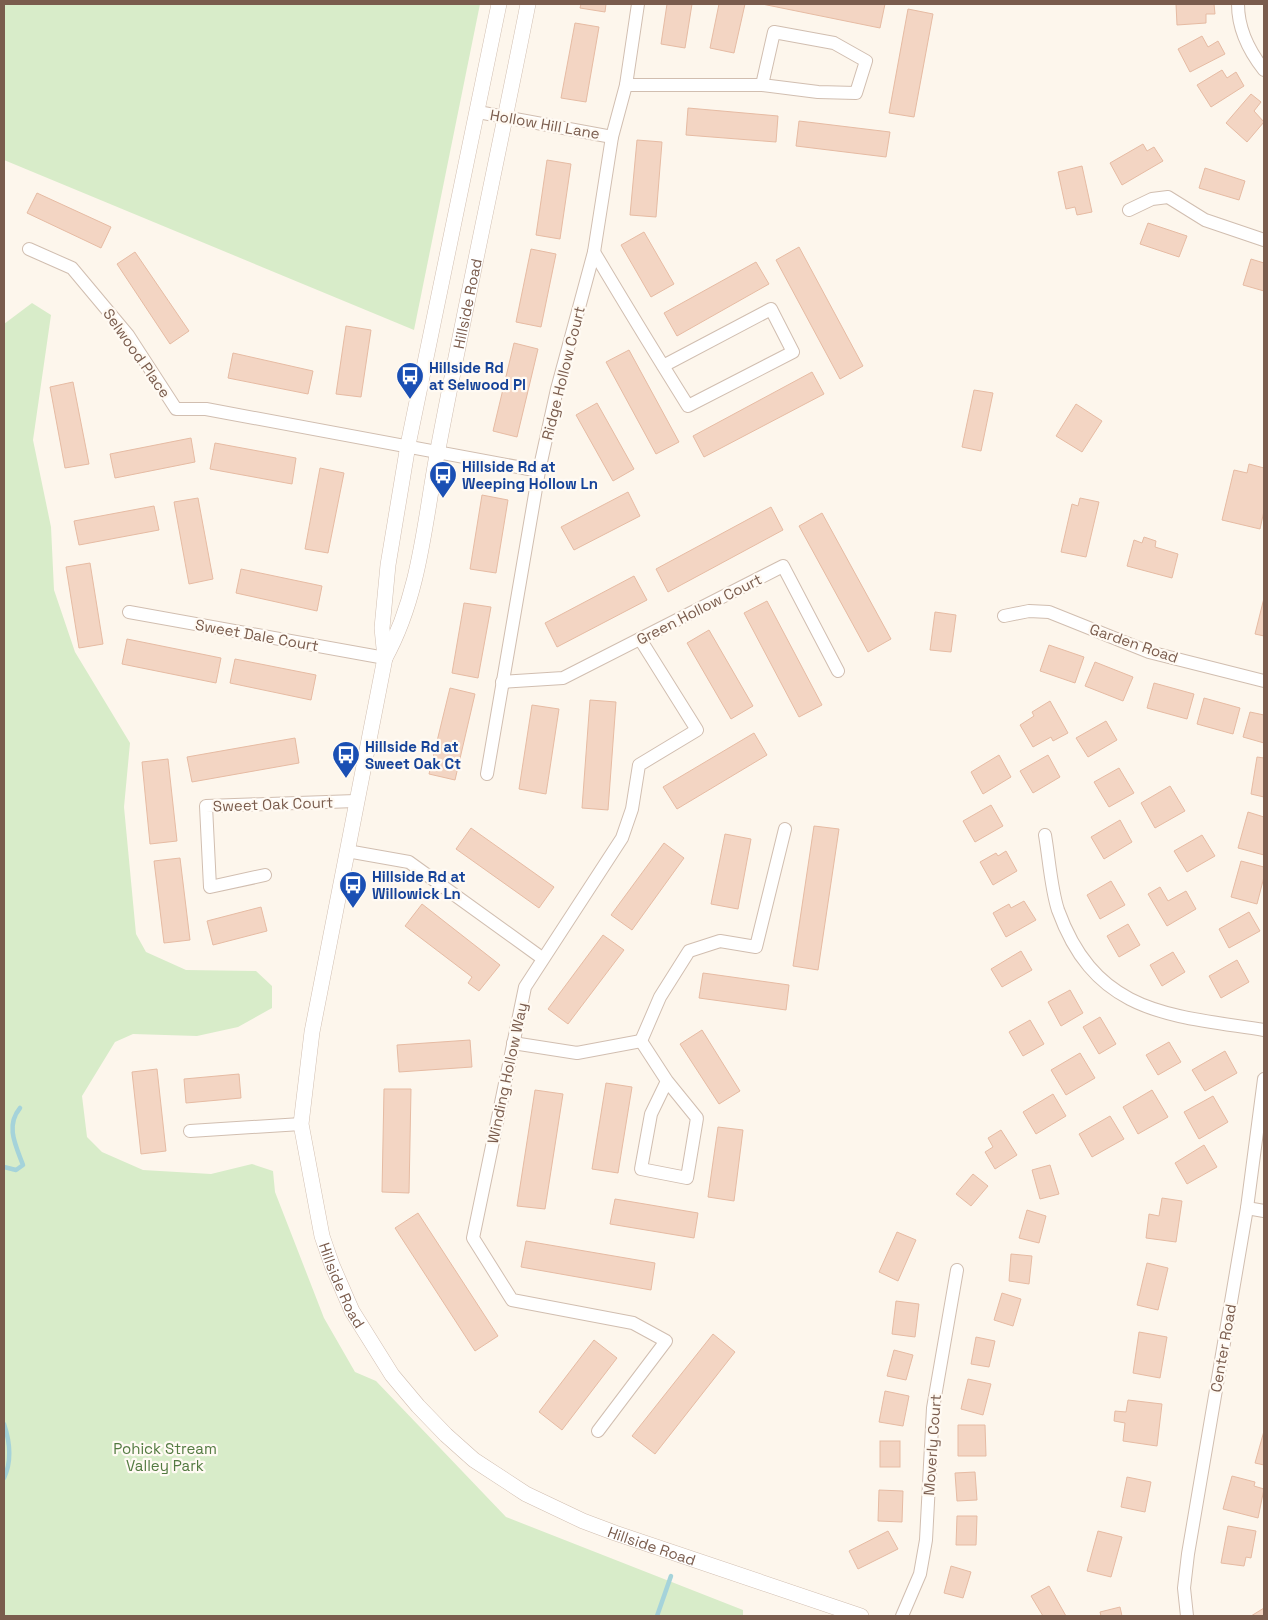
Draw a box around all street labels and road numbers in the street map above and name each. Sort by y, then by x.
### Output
street label: Hollow Hill Lane [489,105,601,143]
street label: Hillside Road [448,257,485,350]
street label: Ridge Hollow Court [537,304,589,442]
street label: Selwood Place [99,305,175,401]
street label: Green Hollow Court [633,569,765,649]
street label: Sweet Dale Court [194,615,320,655]
street label: Garden Road [1087,619,1181,667]
street label: Sweet Oak Court [212,792,334,816]
street label: Winding Hollow Way [483,1001,531,1145]
street label: Hillside Road [315,1240,370,1331]
street label: Center Road [1206,1302,1240,1394]
street label: Moverly Court [919,1394,945,1496]
street label: Hillside Road [605,1522,698,1569]

